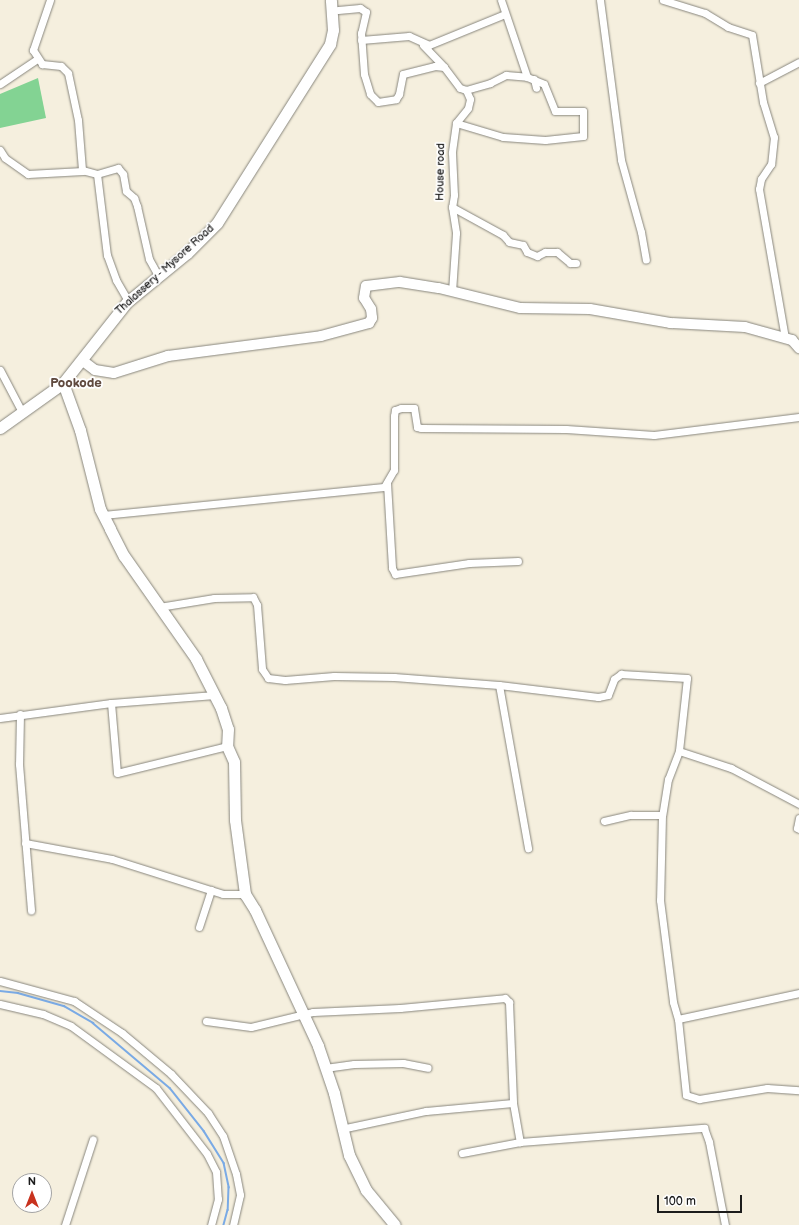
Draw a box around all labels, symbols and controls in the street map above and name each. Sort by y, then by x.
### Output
street label: House road [434,143,448,201]
street label: Thalassery - Mysore Road [112,222,218,318]
district label: Pookode [50,375,102,391]
north arrow [12,1173,52,1213]
text: N [28,1175,36,1188]
scale bar [659,1187,744,1213]
text: 100 m [664,1194,696,1209]

